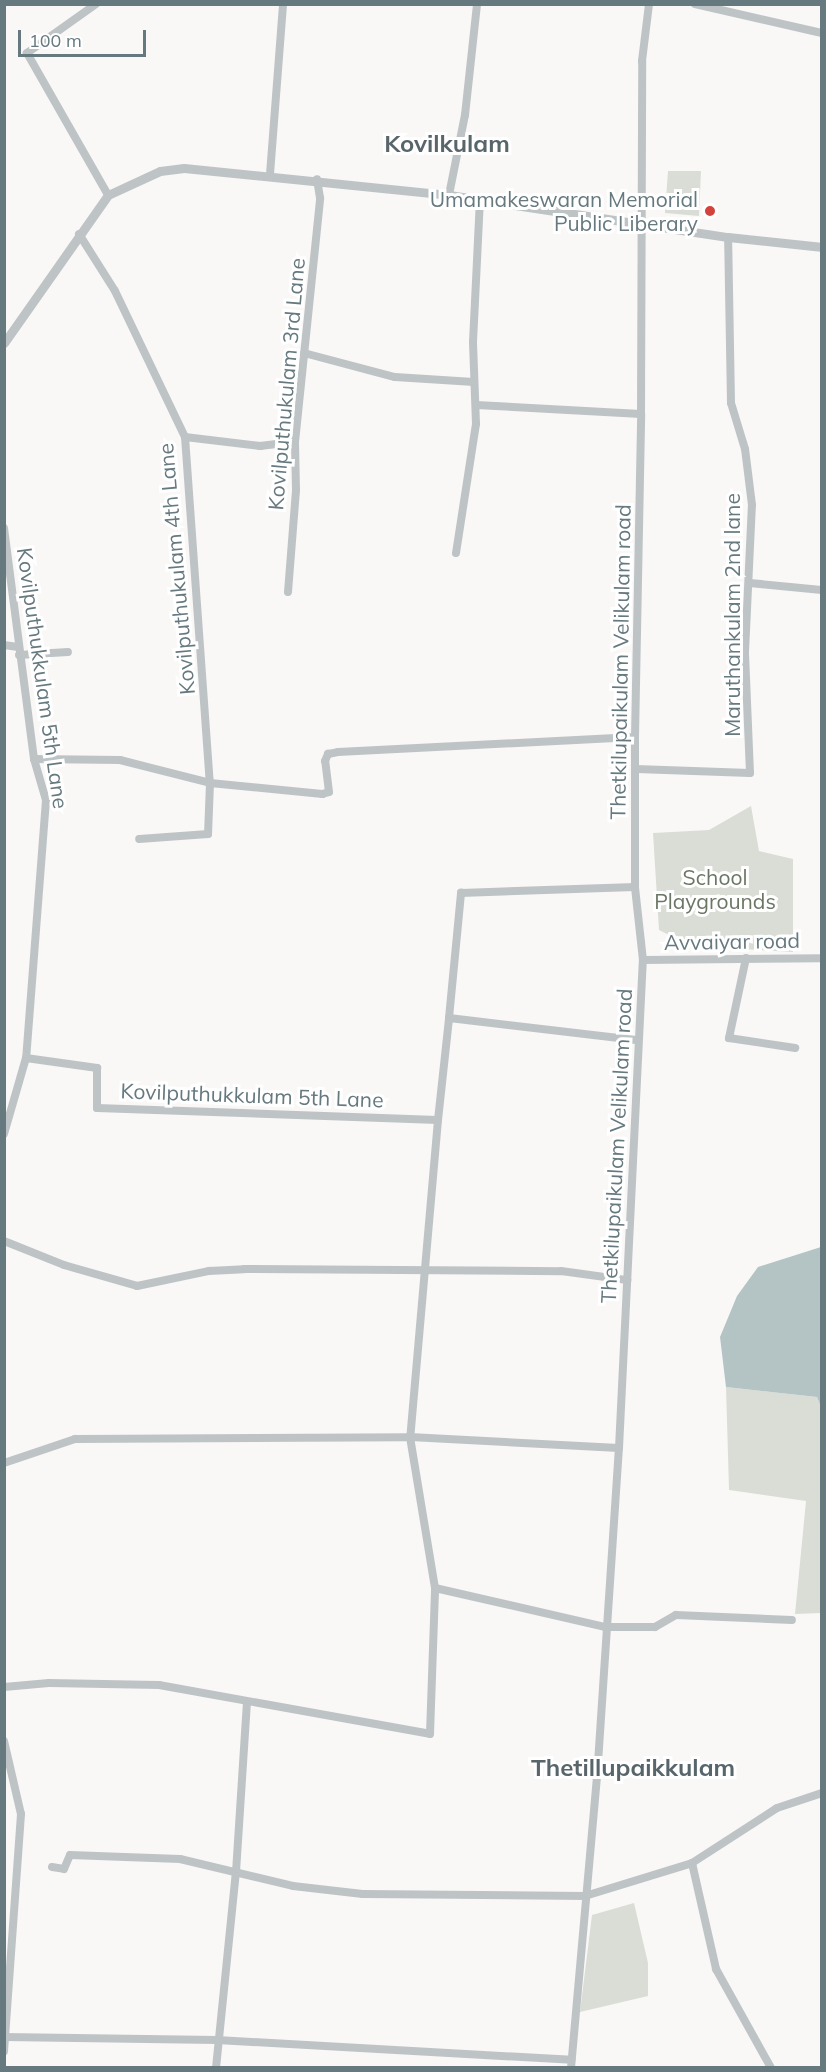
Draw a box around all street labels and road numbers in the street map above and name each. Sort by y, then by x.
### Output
street label: Kovilputhukulam 3rd Lane [262,257,310,511]
street label: Kovilputhukulam 4th Lane [152,442,200,696]
street label: Maruthankulam 2nd lane [719,493,745,737]
street label: Thetkilupaikulam Velikulam road [605,504,635,820]
street label: Kovilputhukkulam 5th Lane [12,546,74,810]
street label: Avvaiyar road [664,927,800,955]
street label: Thetkilupaikulam Velikulam road [595,988,637,1304]
street label: Kovilputhukkulam 5th Lane [120,1078,384,1112]

